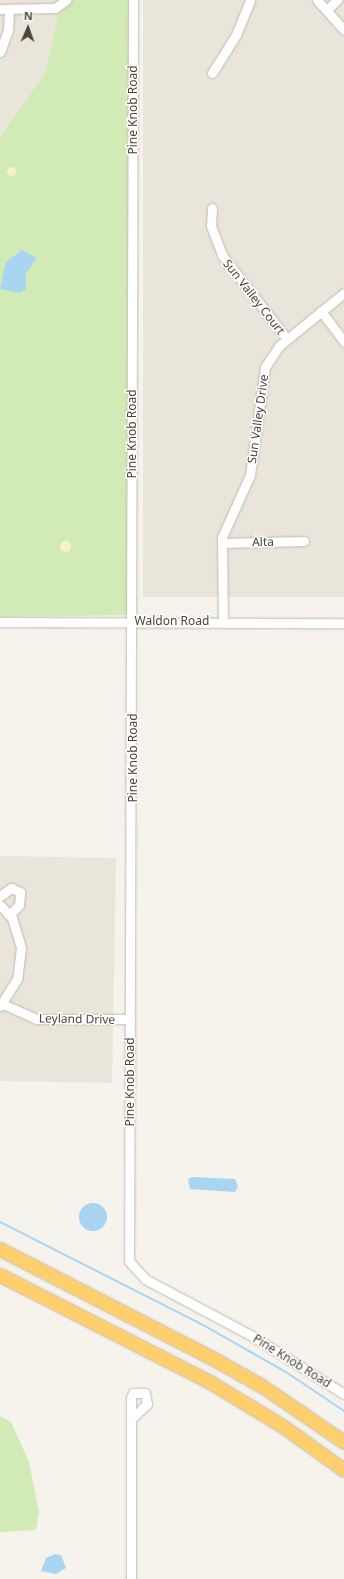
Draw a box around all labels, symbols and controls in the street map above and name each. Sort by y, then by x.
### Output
north arrow [8,8,48,48]
text: N [24,8,33,23]
street label: Pine Knob Road [126,65,140,155]
street label: Sun Valley Court [220,256,288,338]
street label: Sun Valley Drive [245,374,271,464]
street label: Pine Knob Road [125,389,139,479]
street label: Alta [252,535,274,549]
street label: Waldon Road [135,614,209,628]
street label: Pine Knob Road [126,713,140,803]
street label: Leyland Drive [39,1011,115,1027]
street label: Pine Knob Road [123,1037,137,1127]
street label: Pine Knob Road [250,1331,334,1391]

